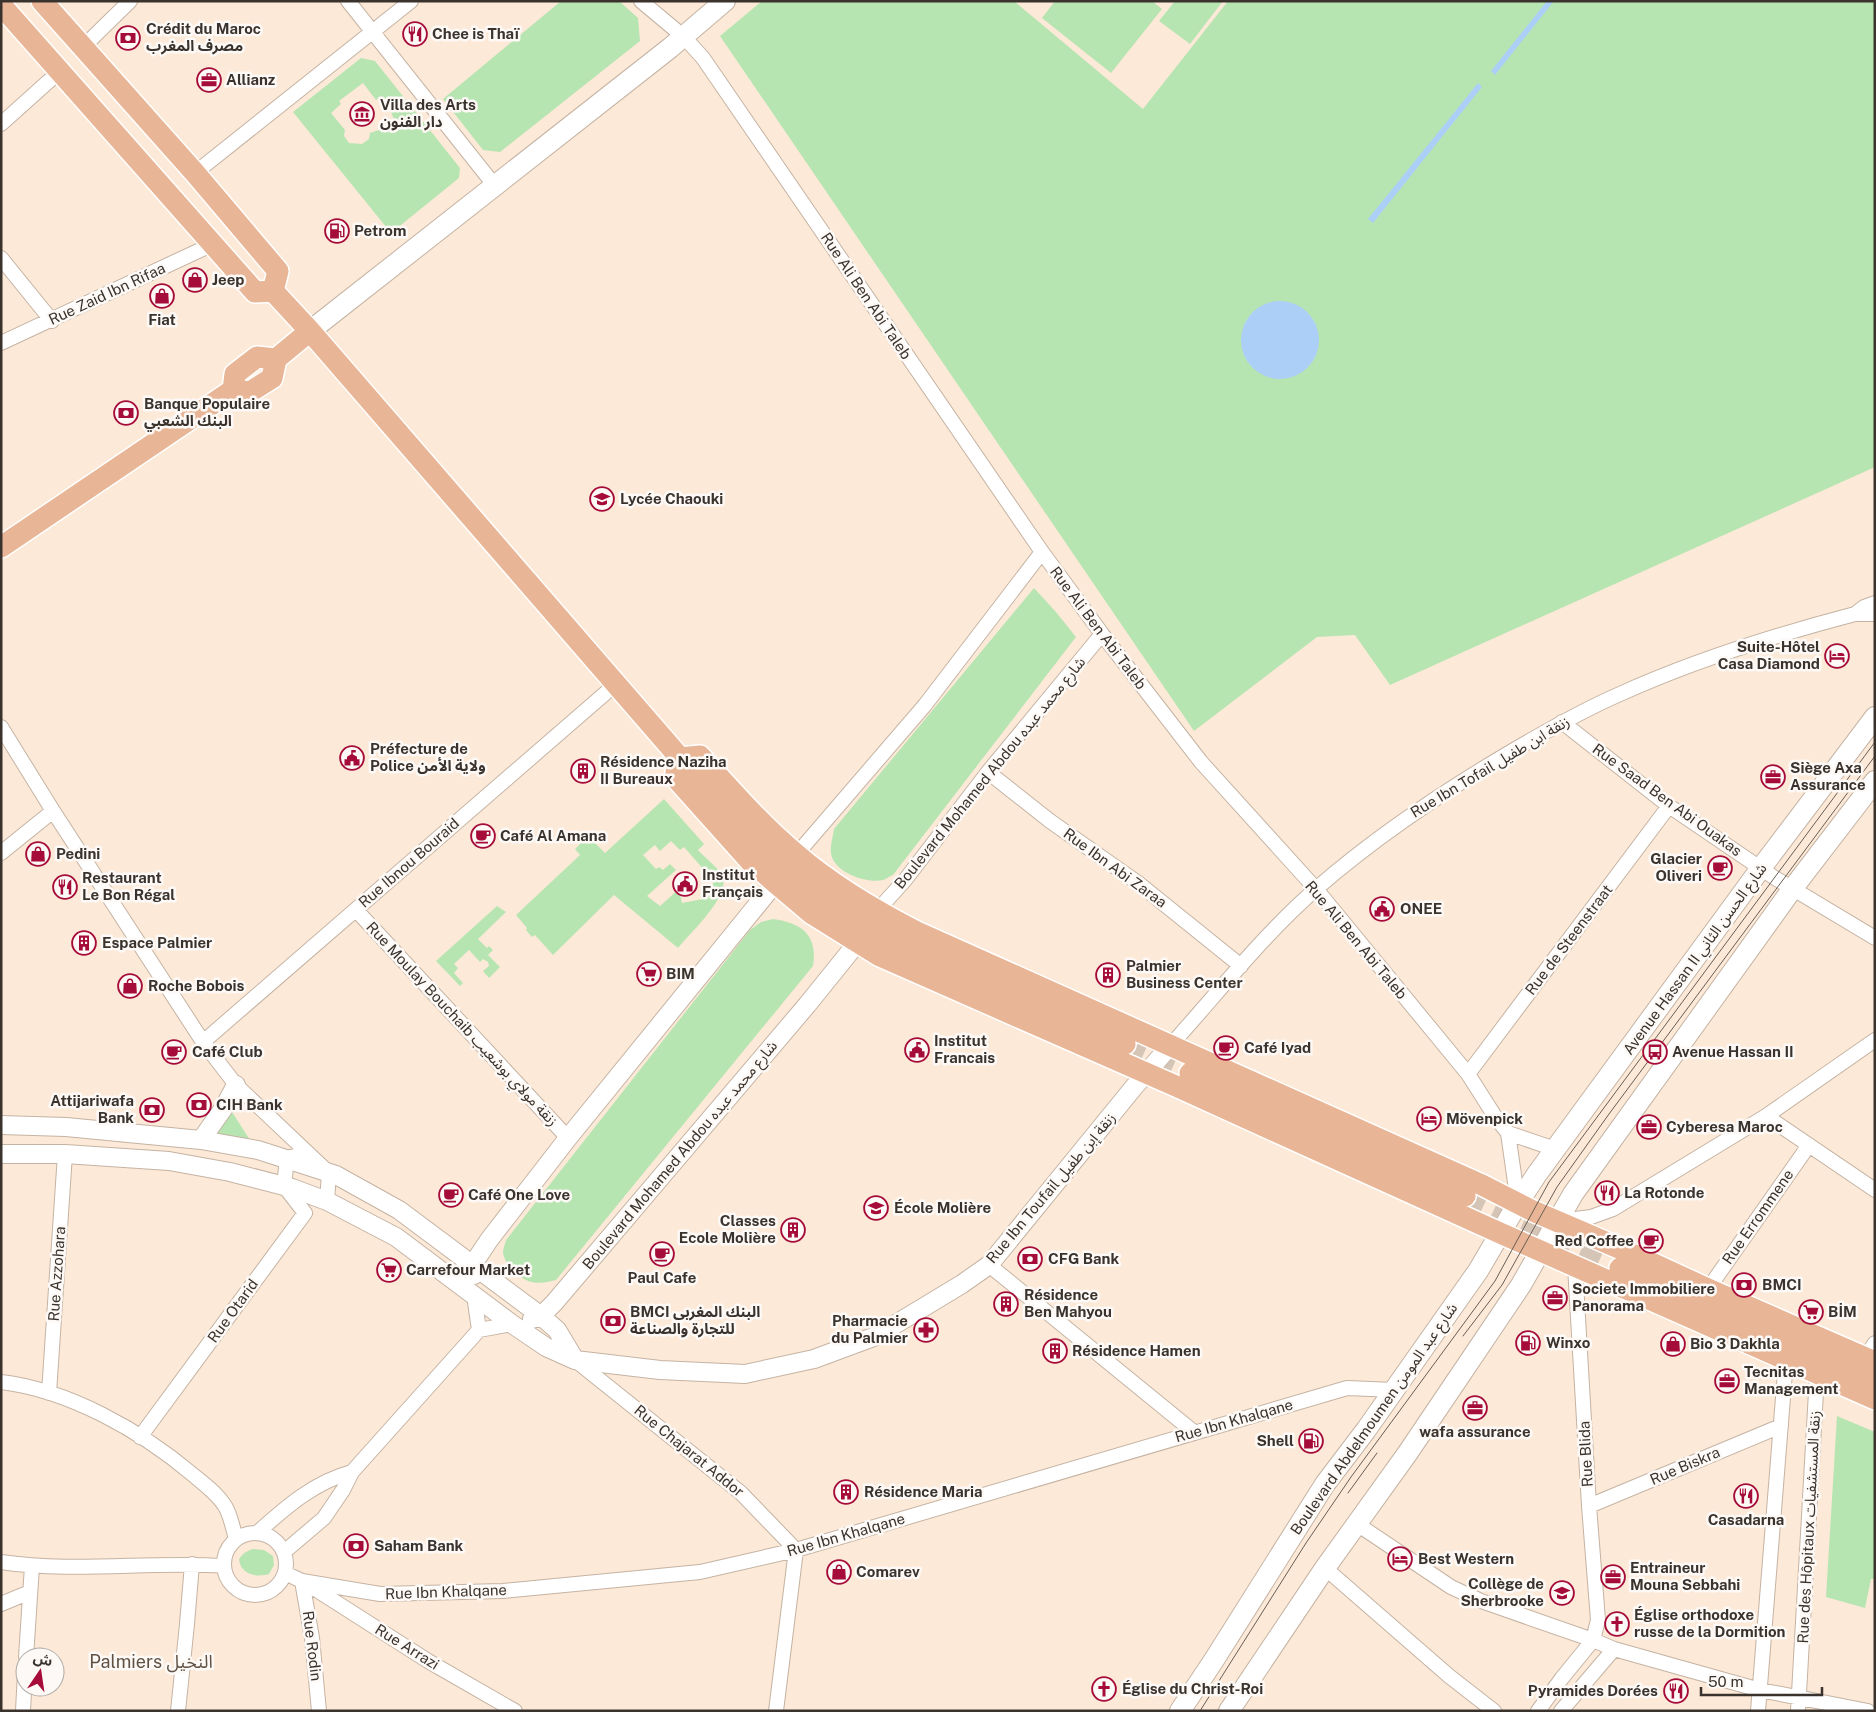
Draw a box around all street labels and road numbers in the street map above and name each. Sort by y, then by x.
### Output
street label: Rue Ali Ben Abi Taleb [818,229,915,362]
street label: Rue Zaid Ibn Rifaa [46,259,168,328]
street label: Rue Ali Ben Abi Taleb [1047,563,1150,692]
street label: Boulevard Mohamed Abdou شارع محمد عبده [891,653,1092,895]
street label: Rue Ibn Tofail زنقة ابن طفيل [1407,712,1573,822]
street label: Rue Saad Ben Abi Ouakas [1590,740,1745,859]
street label: Rue Ibnou Bouraid [355,814,462,911]
street label: Rue Ibn Abi Zaraa [1060,824,1170,911]
street label: Avenue Hassan II شارع الحسن الثاني [1619,860,1771,1058]
street label: Rue Ali Ben Abi Taleb [1302,877,1411,1002]
street label: Rue de Steenstraat [1522,881,1616,998]
street label: Rue Moulay Bouchaib زنقة مولاي بوشعيب [361,918,562,1132]
street label: Boulevard Mohamed Abdou شارع محمد عبده [579,1037,784,1275]
street label: Rue Ibn Toufail زنقة إبن طفيل [983,1109,1120,1268]
street label: Rue Errommene [1719,1166,1797,1267]
street label: Rue Azzohara [45,1226,68,1322]
street label: Rue Otarid [204,1276,261,1346]
street label: Boulevard Abdelmoumen شارع عبد المومن [1287,1300,1464,1540]
street label: Rue Ibn Khalqane [1173,1396,1295,1445]
street label: Rue Chajarat Addor [631,1401,748,1500]
street label: Rue des Hôpitaux زنقة المستشفيات [1794,1410,1824,1644]
street label: Rue Blida [1575,1420,1596,1488]
street label: Rue Biskra [1647,1443,1722,1488]
street label: Rue Ibn Khalqane [785,1510,907,1559]
street label: Rue Ibn Khalqane [385,1581,507,1602]
street label: Rue Rodin [300,1610,325,1682]
street label: Rue Arrazi [372,1620,442,1673]

